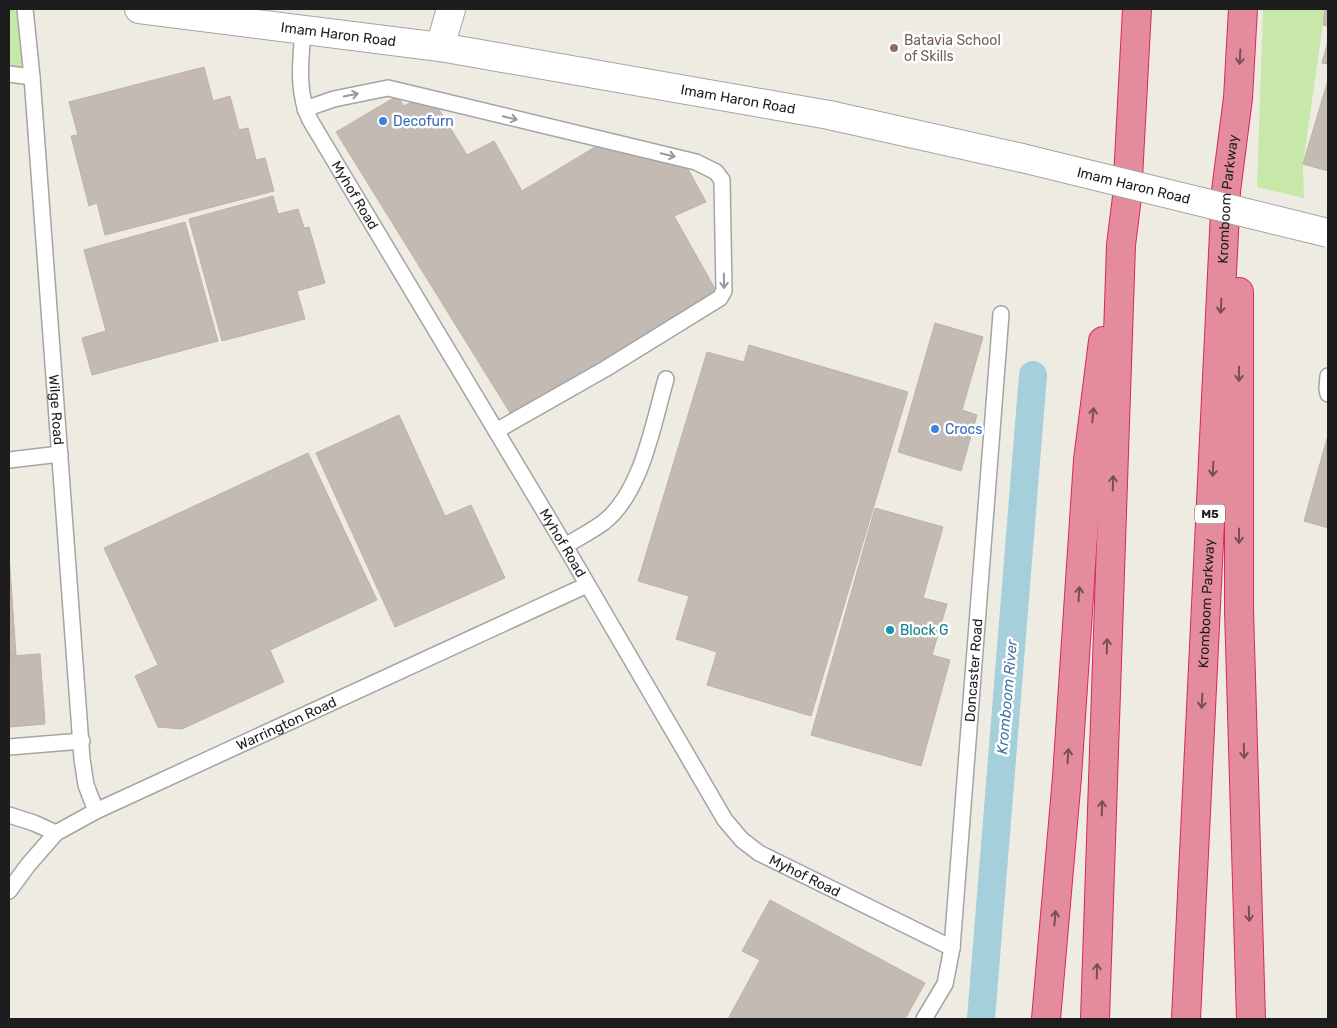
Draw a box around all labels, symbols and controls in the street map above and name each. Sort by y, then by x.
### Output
street label: Imam Haron Road [280,18,397,50]
place label: Batavia School of Skills [904,32,1001,65]
marker: Batavia School of Skills [888,42,900,54]
one-way arrow [1236,49,1245,65]
street label: Imam Haron Road [679,81,797,117]
one-way arrow [343,90,359,100]
place label: Decofurn [393,113,454,130]
one-way arrow [501,114,517,123]
marker: Decofurn [377,115,389,127]
street label: Kromboom Parkway [1214,133,1242,264]
one-way arrow [659,151,675,160]
street label: Myhof Road [328,158,382,233]
street label: Imam Haron Road [1075,163,1192,207]
one-way arrow [719,272,729,289]
one-way arrow [1216,298,1225,314]
one-way arrow [1234,366,1244,382]
street label: Wilge Road [45,374,67,446]
one-way arrow [1088,407,1098,423]
place label: Crocs [945,421,982,438]
marker: Crocs [929,423,941,435]
one-way arrow [1208,461,1217,477]
one-way arrow [1108,476,1118,492]
road number: M5 [1195,504,1225,524]
street label: Myhof Road [536,505,590,580]
one-way arrow [1234,528,1244,544]
street label: Kromboom Parkway [1194,538,1218,669]
one-way arrow [1074,587,1084,603]
street label: Doncaster Road [961,618,986,723]
place label: Block G [900,622,949,639]
marker: Block G [884,624,896,636]
water label: Kromboom River [993,638,1021,755]
one-way arrow [1103,638,1112,654]
street label: Warrington Road [234,693,339,754]
one-way arrow [1197,693,1206,709]
one-way arrow [1239,743,1248,759]
one-way arrow [1064,749,1073,765]
one-way arrow [1097,800,1107,816]
street label: Myhof Road [767,851,843,900]
one-way arrow [1244,906,1253,922]
one-way arrow [1050,911,1060,927]
one-way arrow [1092,963,1101,979]

